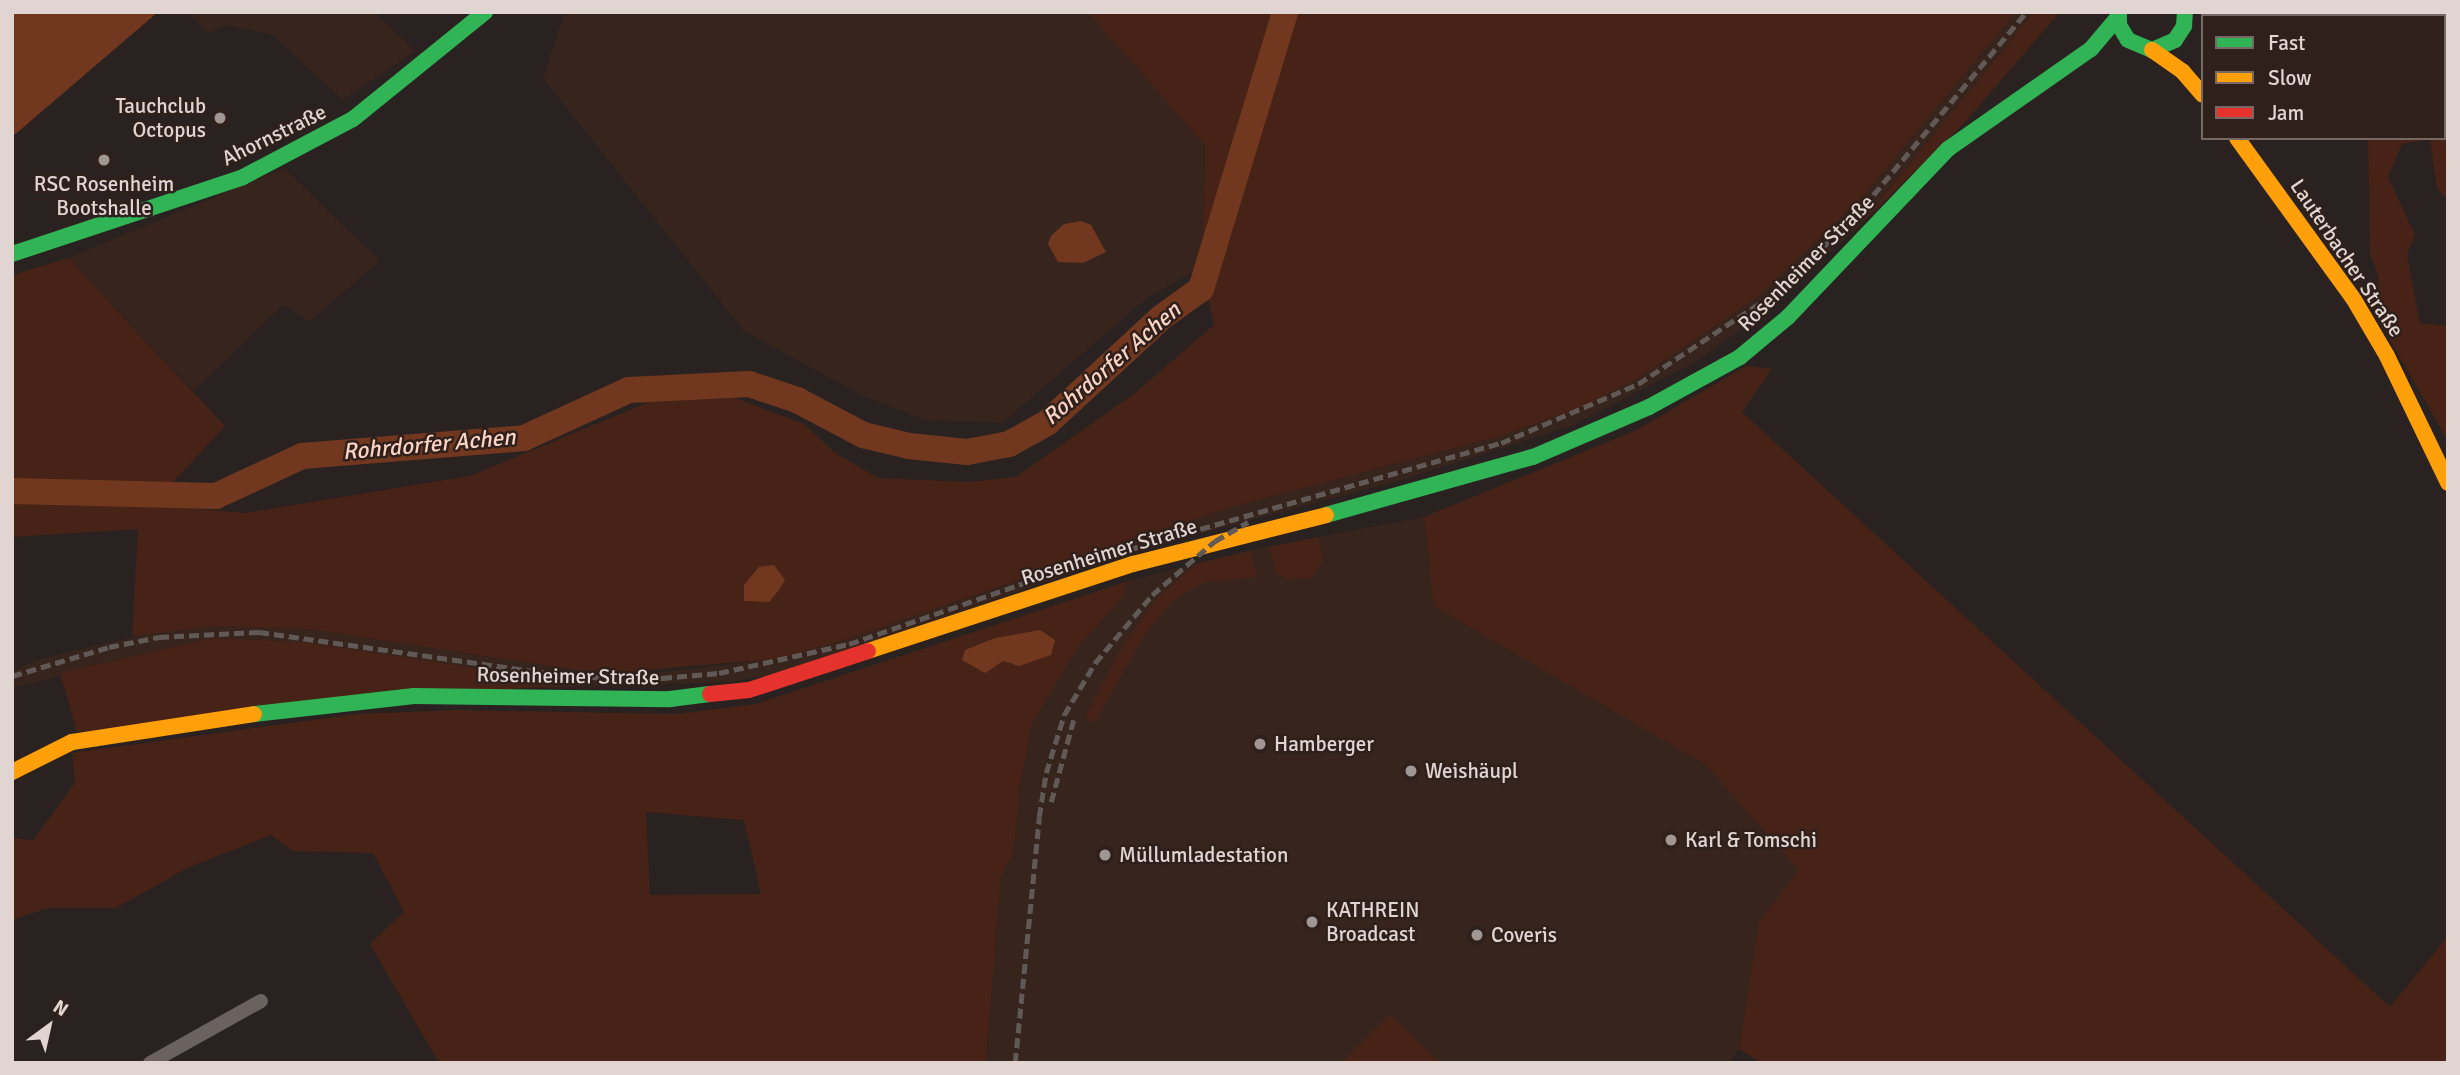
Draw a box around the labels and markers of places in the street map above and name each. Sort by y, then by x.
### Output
place label: Tauchclub Octopus [115,93,206,143]
marker: Tauchclub Octopus [212,110,228,126]
marker: RSC Rosenheim Bootshalle [96,152,112,168]
place label: RSC Rosenheim Bootshalle [34,171,174,221]
place label: Hamberger [1274,731,1374,757]
marker: Hamberger [1252,736,1268,752]
place label: Weishäupl [1425,758,1518,784]
marker: Weishäupl [1403,763,1419,779]
place label: Karl & Tomschi [1685,827,1817,853]
marker: Karl & Tomschi [1663,832,1679,848]
place label: Müllumladestation [1119,842,1288,868]
marker: Müllumladestation [1097,847,1113,863]
place label: KATHREIN Broadcast [1326,897,1420,947]
marker: KATHREIN Broadcast [1304,914,1320,930]
place label: Coveris [1491,922,1557,948]
marker: Coveris [1469,927,1485,943]

